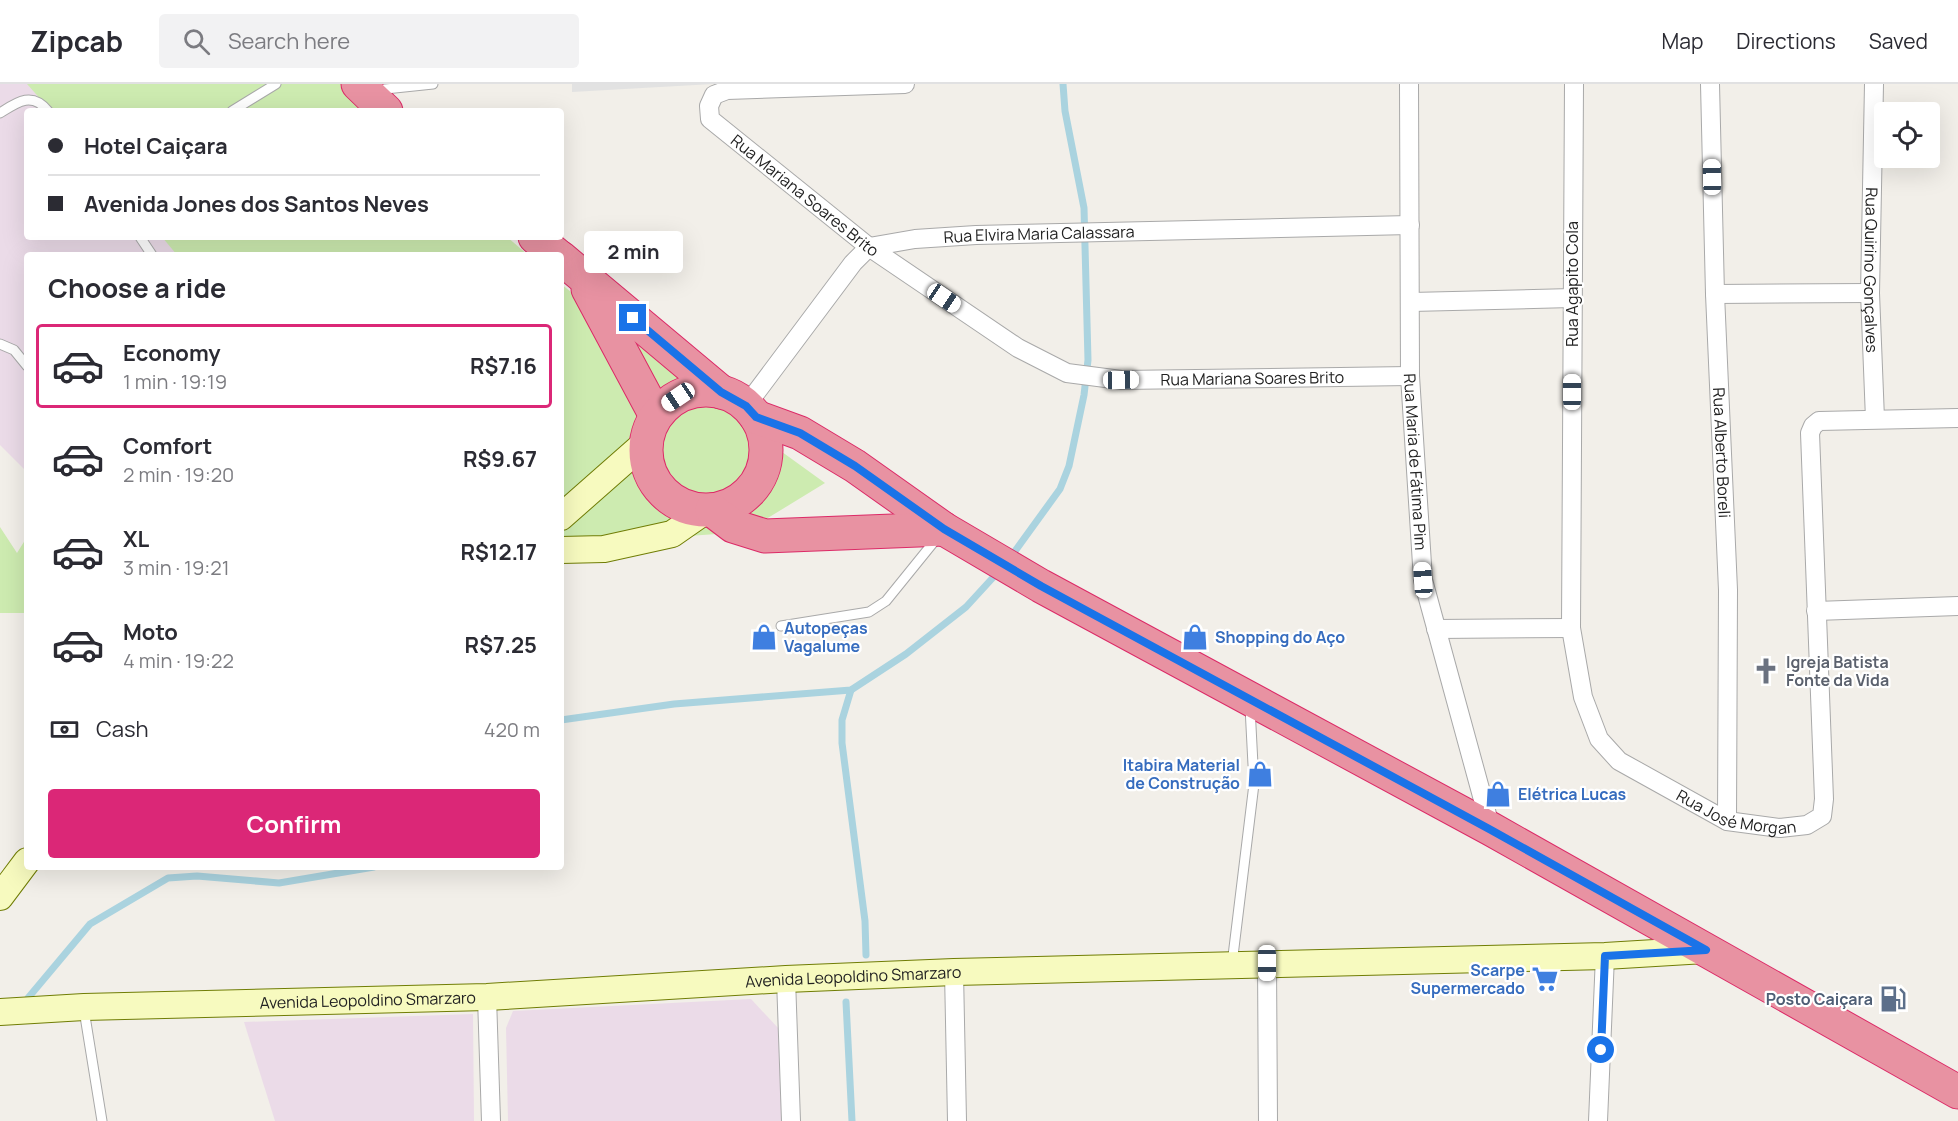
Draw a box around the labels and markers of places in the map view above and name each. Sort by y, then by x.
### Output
place label: Autopeças Vagalume [784,617,868,657]
shop icon: Autopeças Vagalume [749,622,779,652]
shop icon: Shopping do Aço [1180,622,1210,652]
place label: Shopping do Aço [1215,626,1345,648]
place label: Igreja Batista Fonte da Vida [1786,651,1889,691]
church icon: Igreja Batista Fonte da Vida [1751,656,1781,686]
place label: Itabira Material de Construção [1123,754,1240,794]
shop icon: Itabira Material de Construção [1245,759,1275,789]
shop icon: Elétrica Lucas [1483,779,1513,809]
place label: Elétrica Lucas [1518,783,1627,805]
place label: Scarpe Supermercado [1410,959,1525,999]
supermarket icon: Scarpe Supermercado [1530,964,1560,994]
fuel station icon: Posto Caiçara [1878,984,1908,1014]
place label: Posto Caiçara [1766,988,1873,1010]

